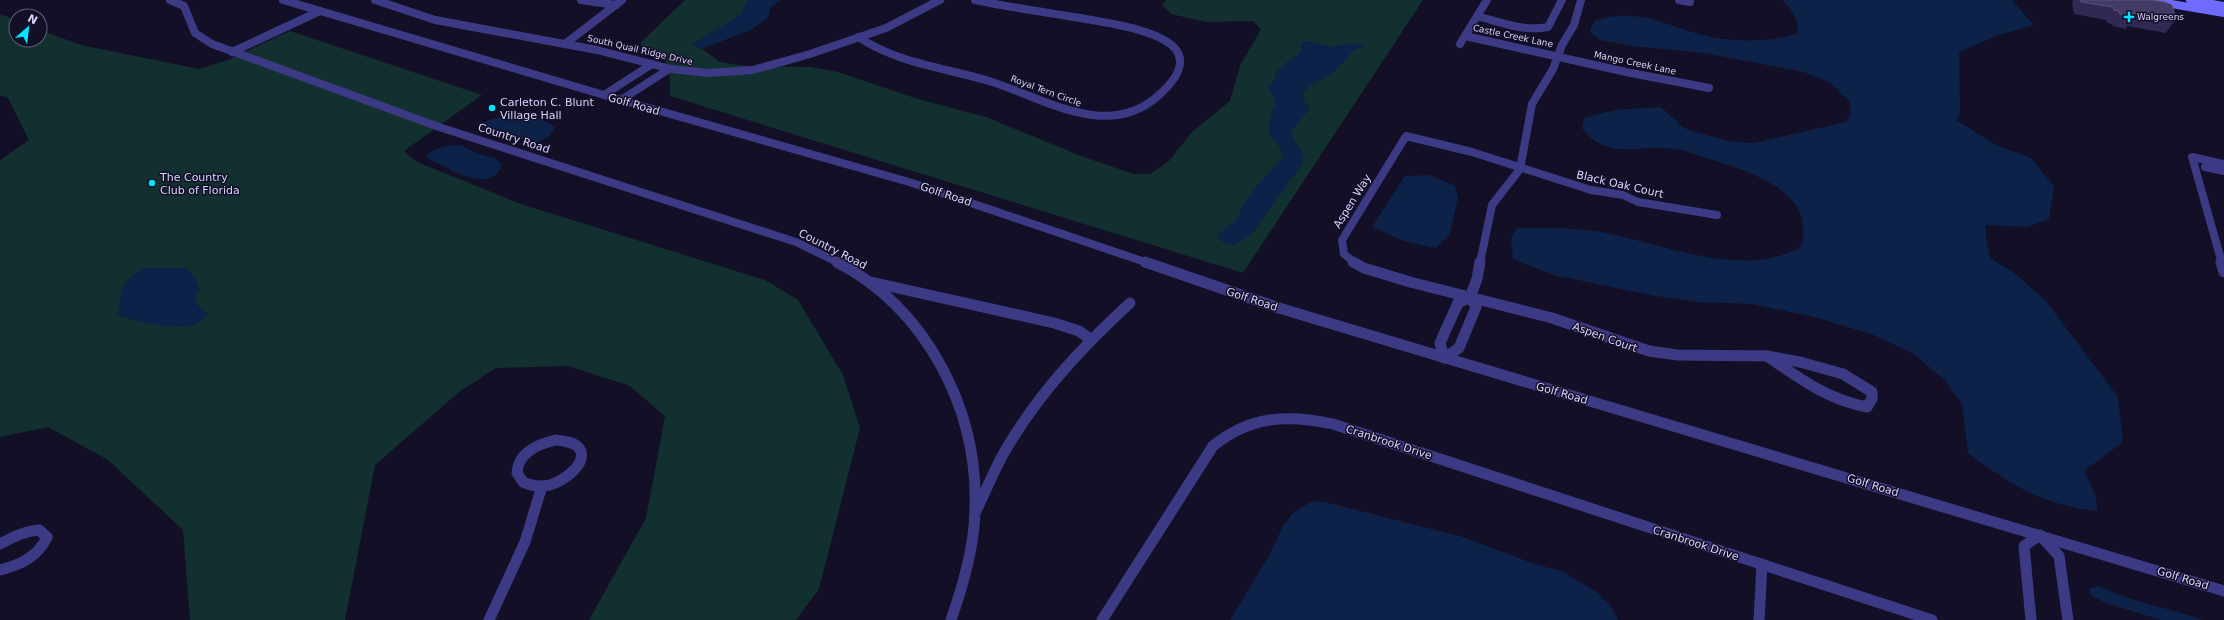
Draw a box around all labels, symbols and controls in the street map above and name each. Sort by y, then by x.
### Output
north arrow [8,8,48,48]
text: N [25,12,40,28]
marker: Walgreens [2124,12,2134,22]
place label: Walgreens [2137,12,2184,22]
street label: Castle Creek Lane [1472,23,1554,49]
street label: South Quail Ridge Drive [586,33,694,67]
street label: Mango Creek Lane [1593,49,1677,77]
street label: Royal Tern Circle [1009,74,1083,109]
street label: Golf Road [606,91,661,118]
place label: Carleton C. Blunt Village Hall [500,96,594,122]
marker: Carleton C. Blunt Village Hall [487,103,497,113]
street label: Country Road [476,121,551,156]
street label: Black Oak Court [1575,168,1665,201]
place label: The Country Club of Florida [159,171,240,197]
street label: Aspen Way [1331,172,1374,231]
marker: The Country Club of Florida [147,178,157,188]
street label: Golf Road [919,180,973,209]
street label: Country Road [796,227,869,272]
street label: Golf Road [1225,285,1279,314]
street label: Aspen Court [1571,320,1639,355]
street label: Golf Road [1534,380,1589,407]
street label: Cranbrook Drive [1344,422,1434,463]
street label: Golf Road [1845,471,1900,499]
street label: Cranbrook Drive [1651,523,1741,564]
street label: Golf Road [2155,564,2210,592]

